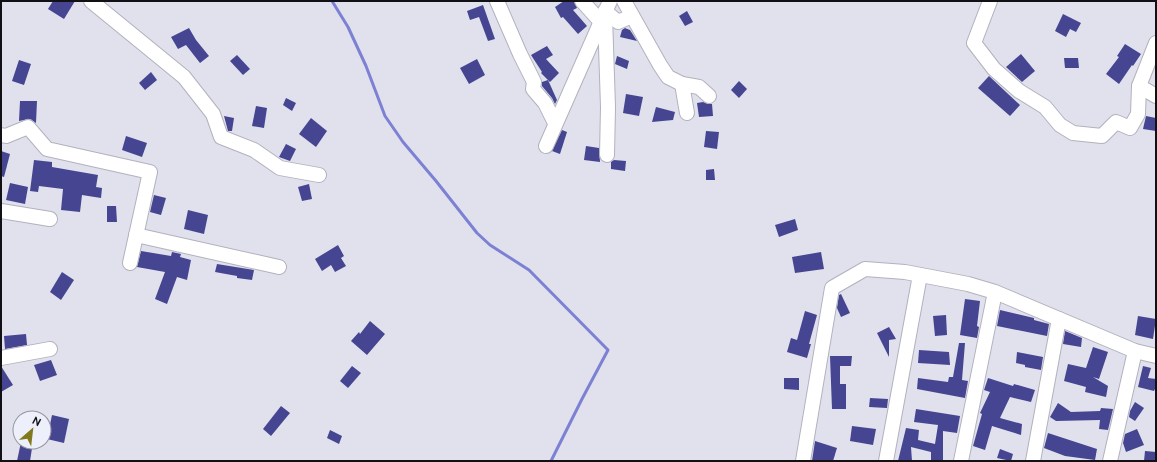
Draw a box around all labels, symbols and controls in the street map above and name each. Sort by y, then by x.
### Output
north arrow [12,410,52,450]
text: N [30,414,43,428]

